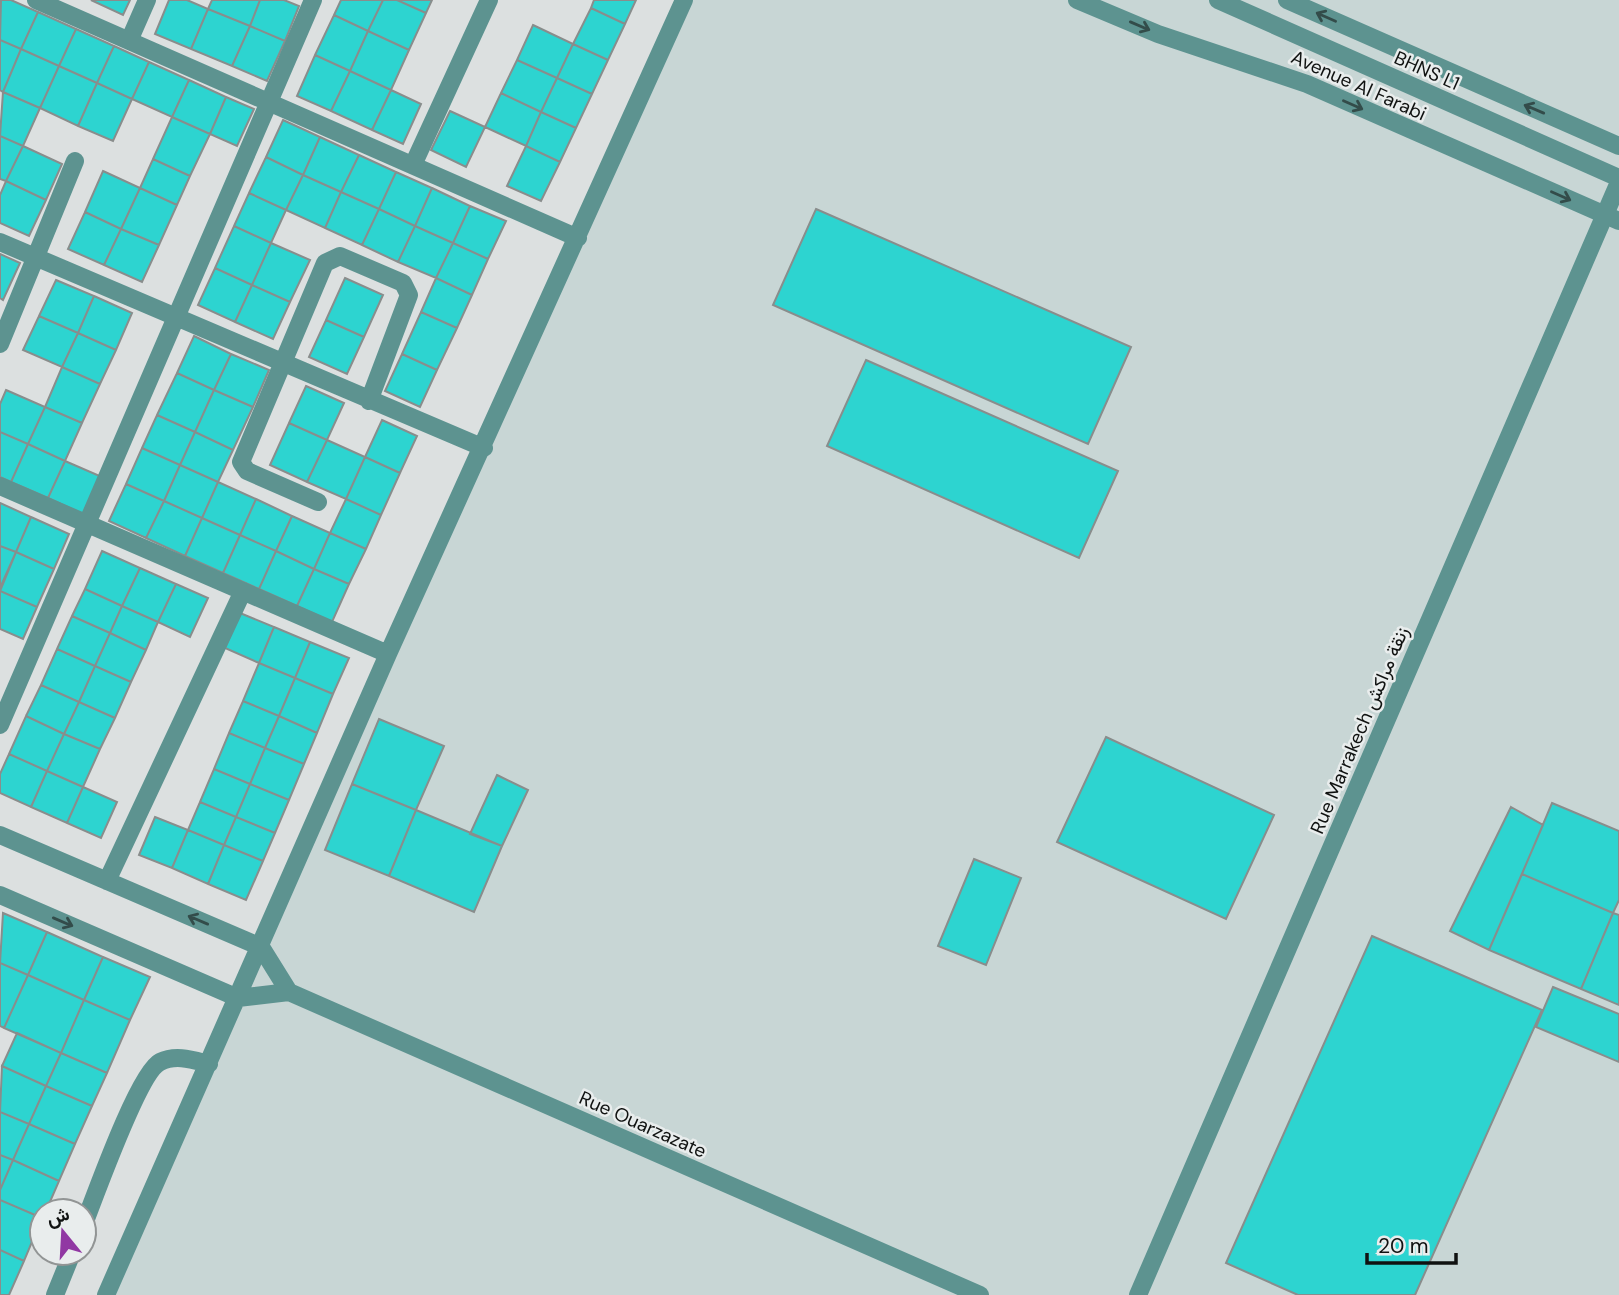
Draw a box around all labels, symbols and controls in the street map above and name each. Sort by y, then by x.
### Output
one-way arrow [1315,10,1337,23]
one-way arrow [1128,21,1150,34]
street label: Avenue Al Farabi [1287,45,1430,126]
street label: BHNS L1 [1390,45,1463,96]
one-way arrow [1342,99,1363,112]
one-way arrow [1523,102,1545,115]
one-way arrow [1550,190,1571,203]
street label: Rue Marrakech زنقة مراكش [1304,623,1414,838]
one-way arrow [188,913,209,926]
one-way arrow [51,916,73,929]
street label: Rue Ouarzazate [575,1085,710,1164]
north arrow [28,1197,98,1267]
text: ش [43,1201,73,1232]
scale bar [1367,1222,1456,1266]
text: 20 m [1378,1232,1429,1260]

